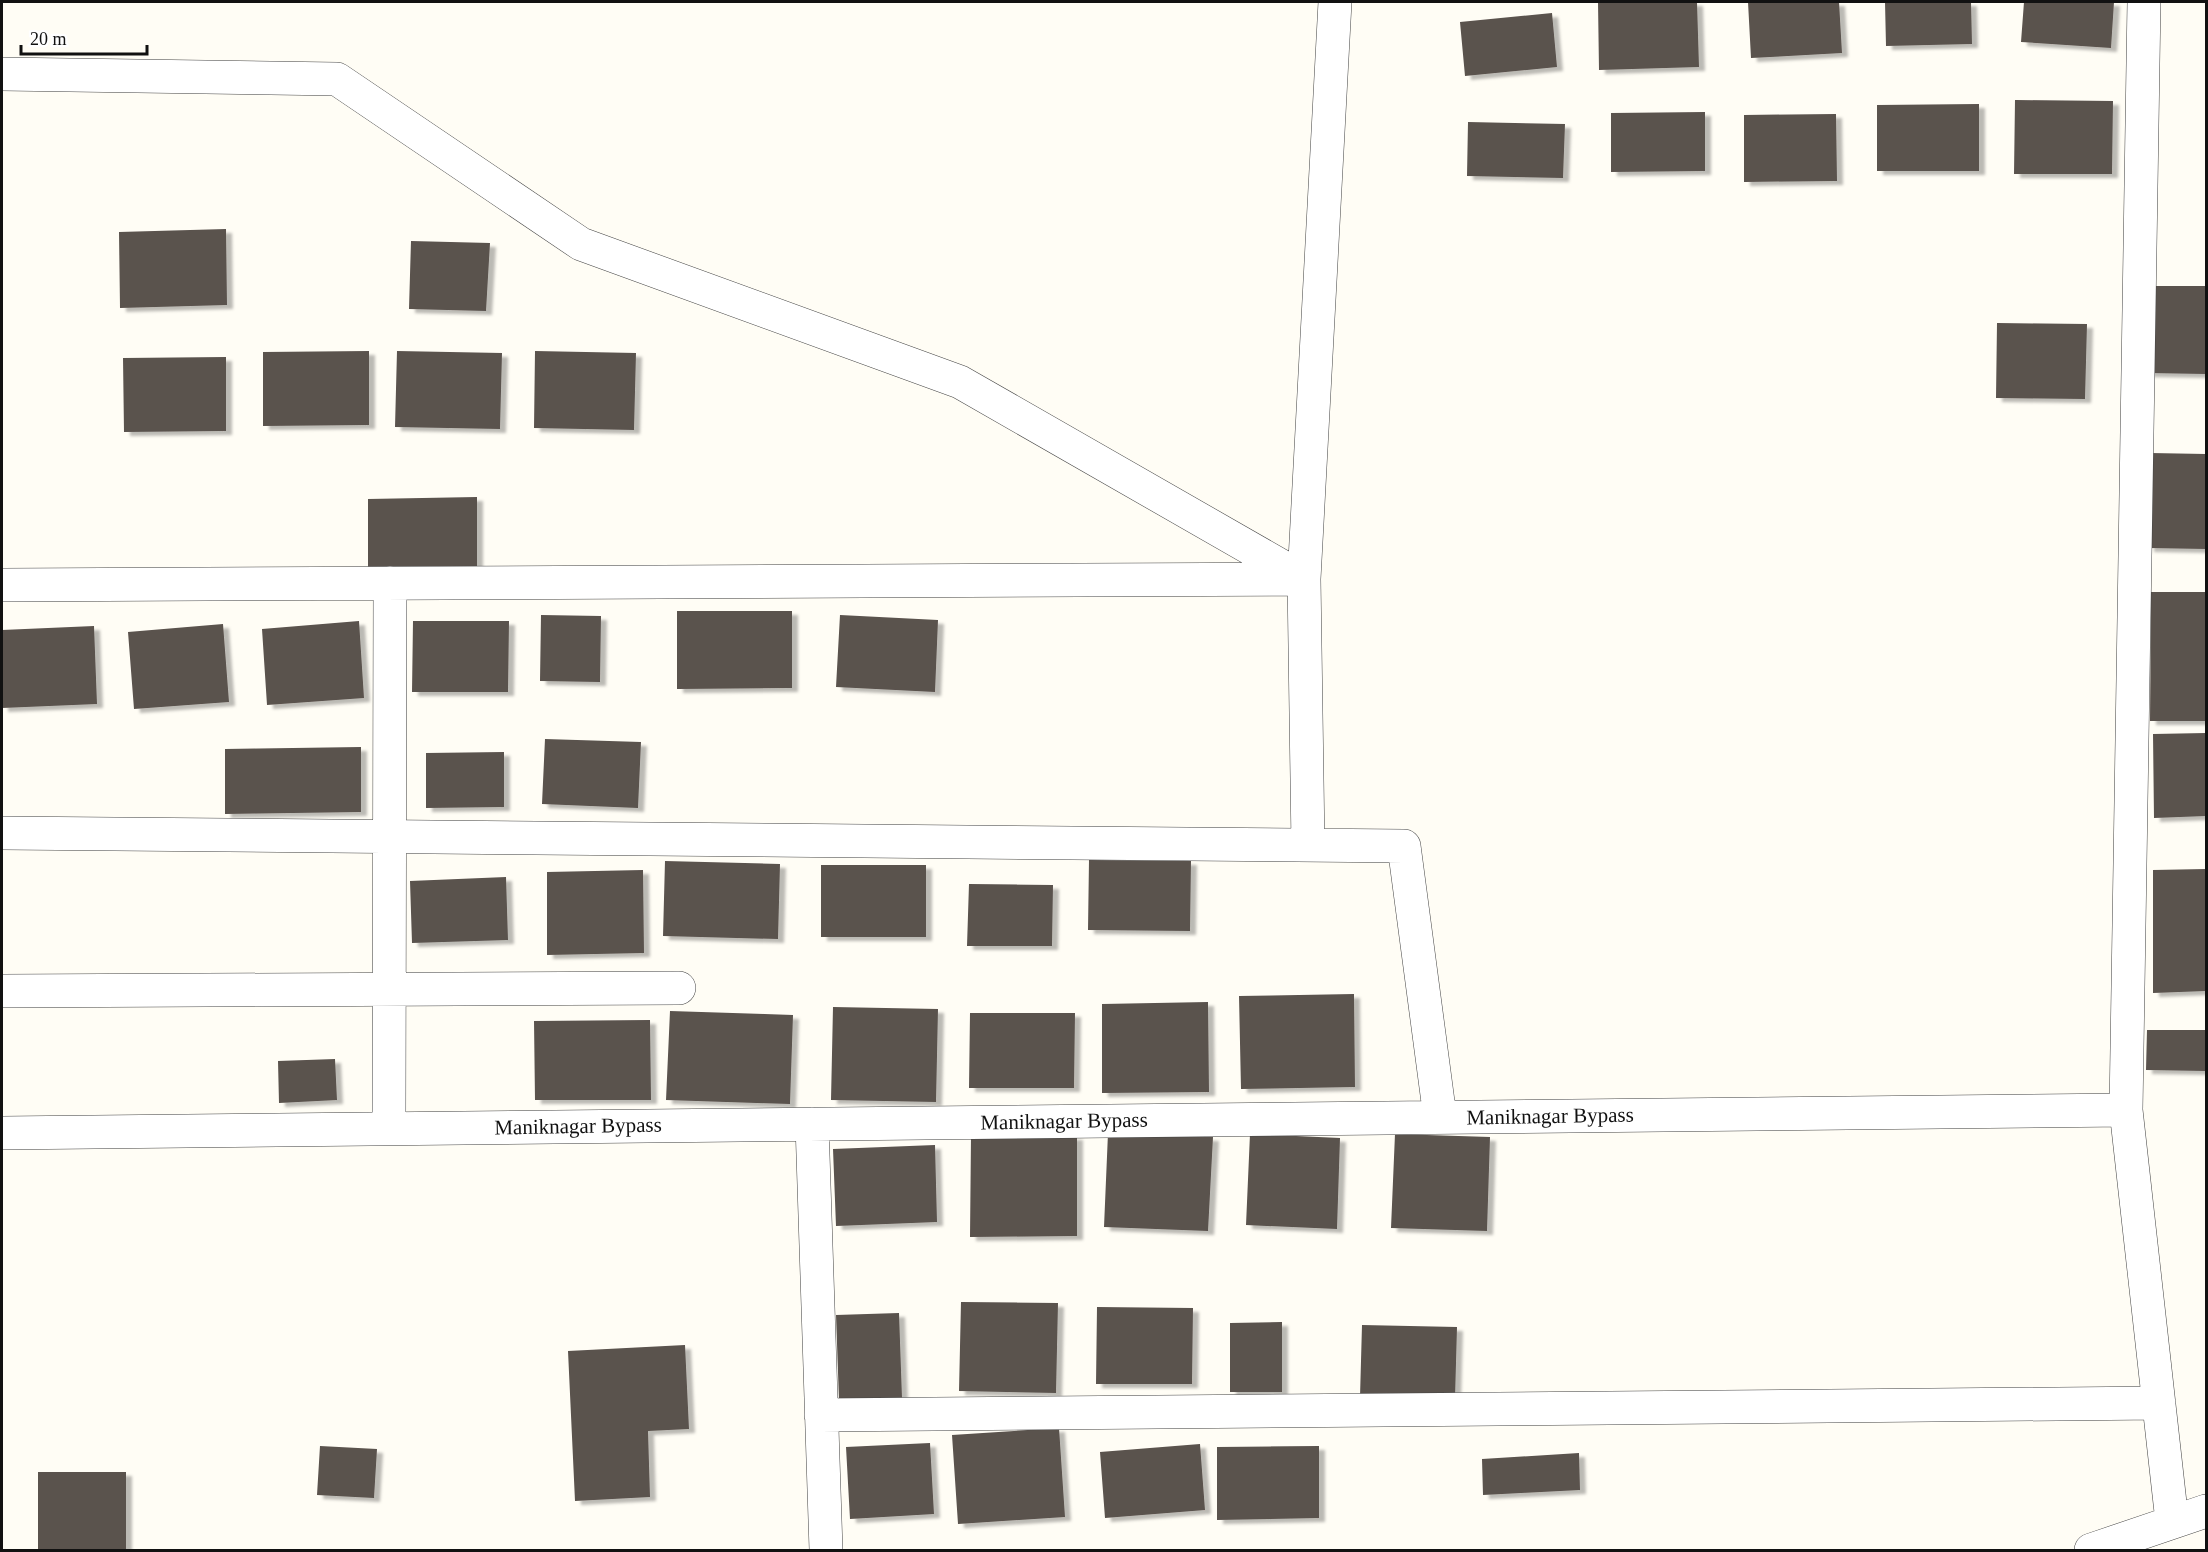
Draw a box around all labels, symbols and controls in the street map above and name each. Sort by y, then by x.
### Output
scale bar [21,18,147,56]
text: 20 m [30,29,67,49]
street label: Maniknagar Bypass [1466,1103,1634,1129]
street label: Maniknagar Bypass [980,1108,1148,1134]
street label: Maniknagar Bypass [494,1113,662,1139]

